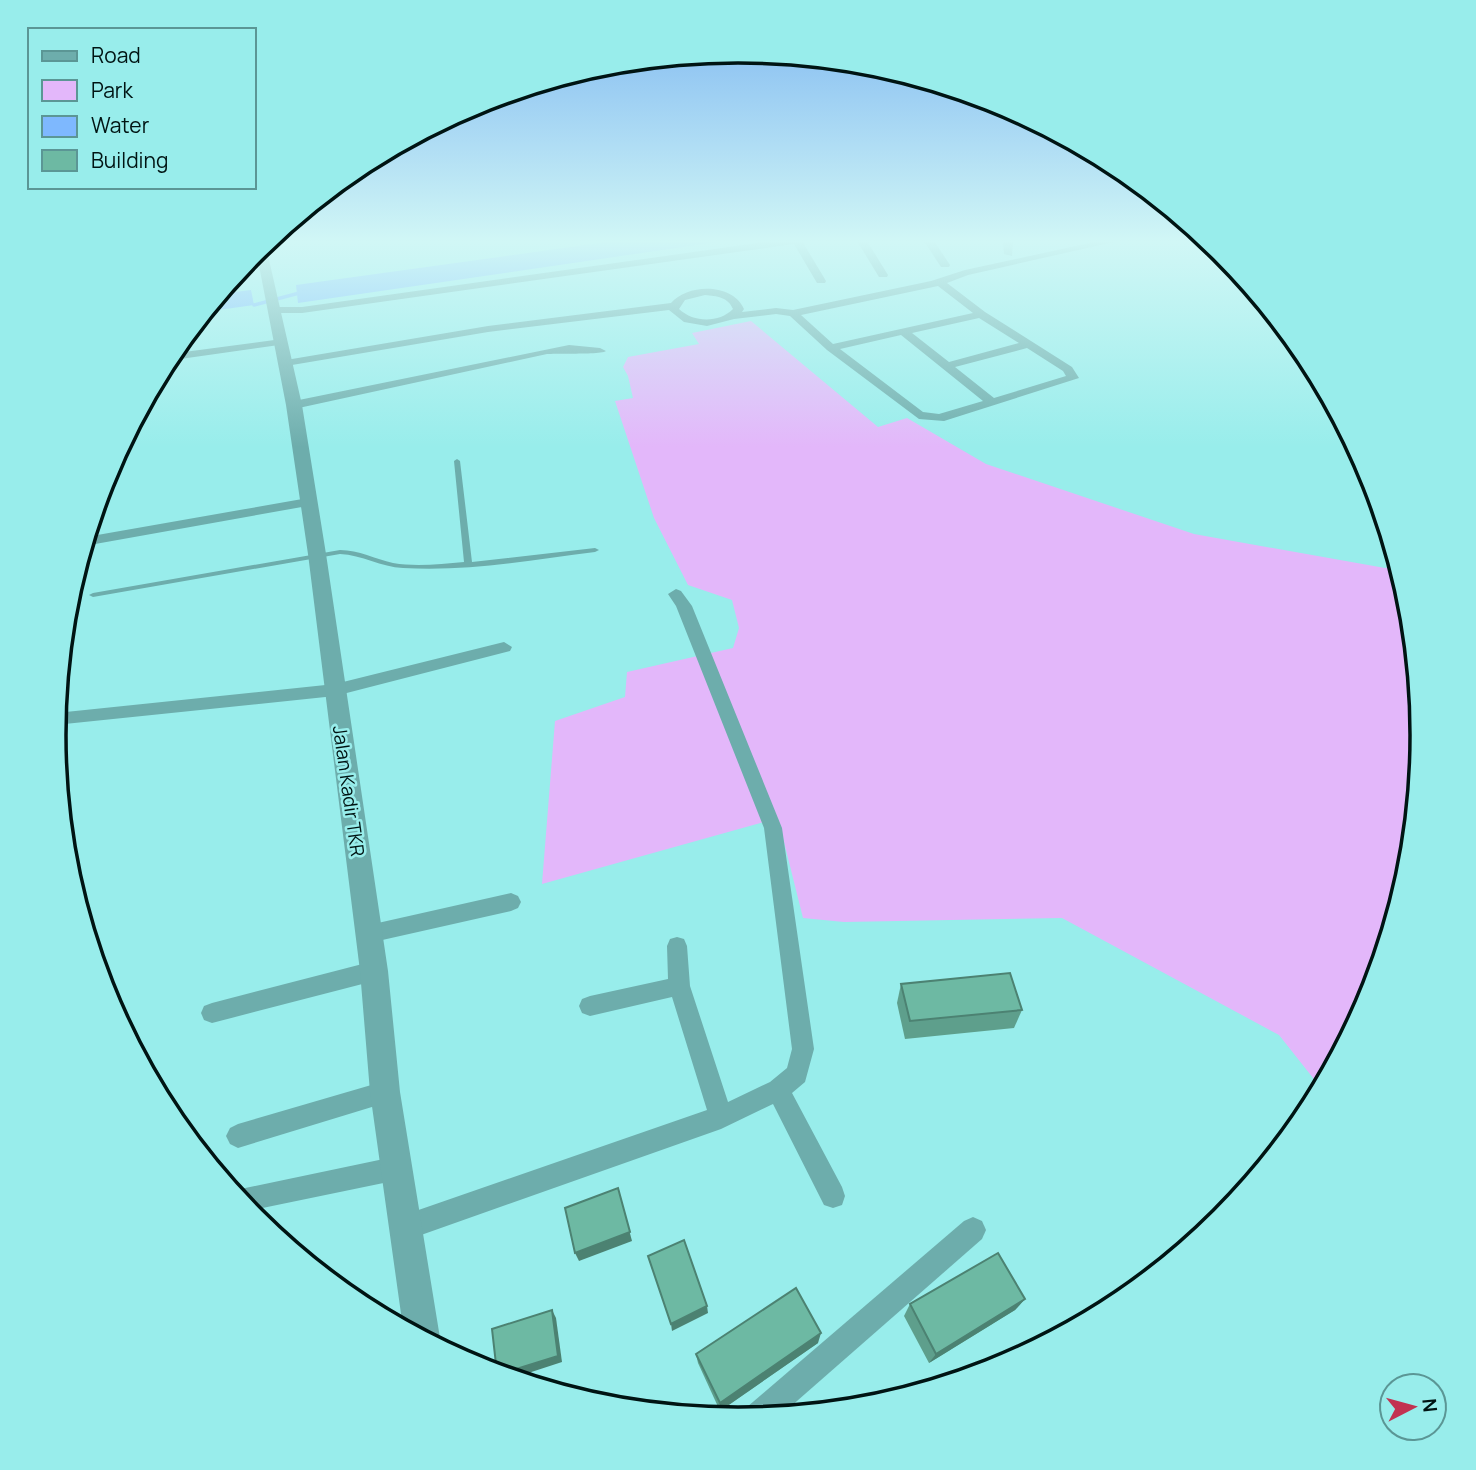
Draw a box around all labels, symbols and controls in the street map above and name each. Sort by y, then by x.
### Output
legend [28,28,256,189]
text: Road [91,41,141,69]
text: Park [91,76,133,104]
text: Water [91,111,150,139]
text: Building [91,146,168,174]
street label: Jalan Kadir TKR [327,724,371,858]
north arrow [1378,1372,1448,1442]
text: N [1416,1397,1444,1413]

